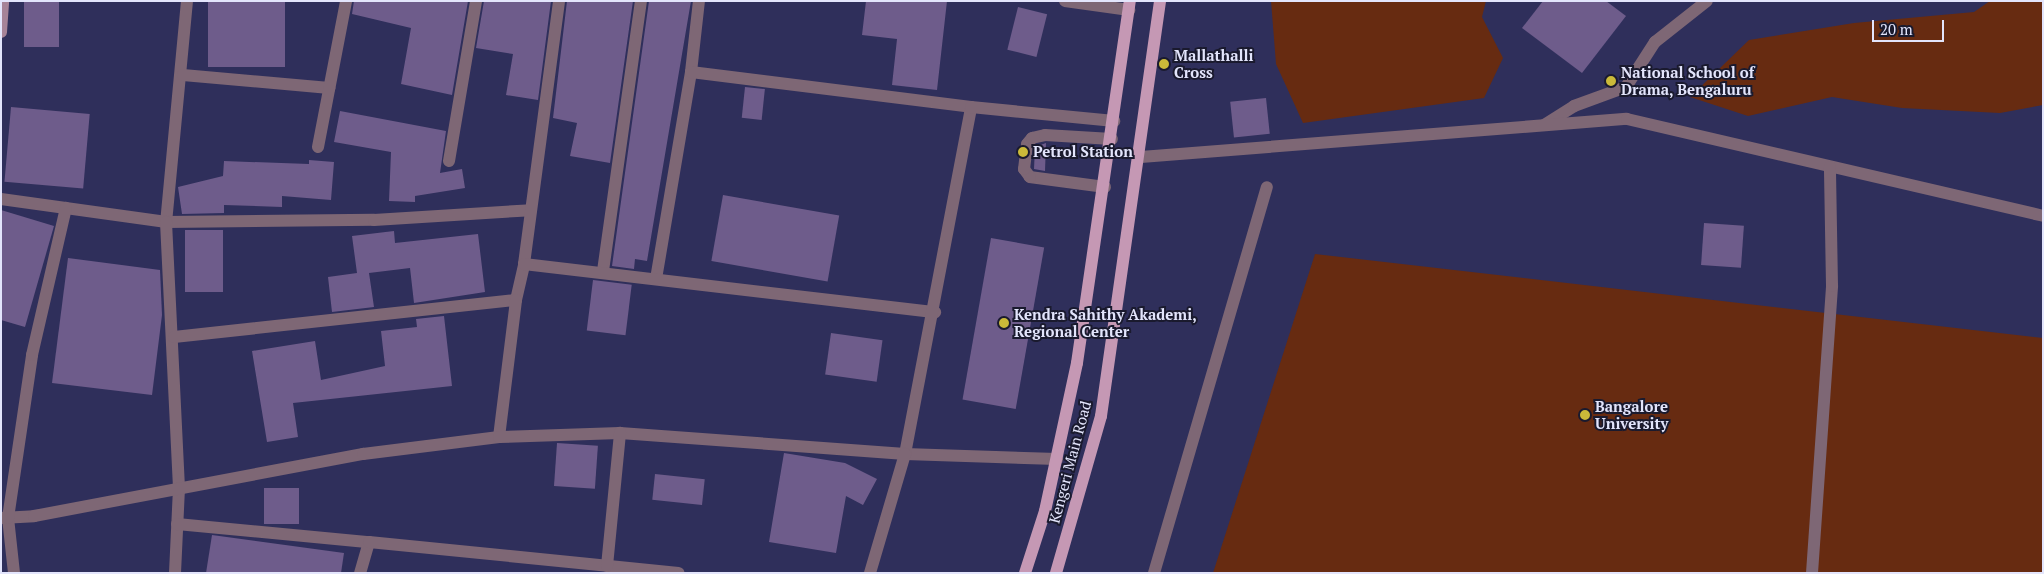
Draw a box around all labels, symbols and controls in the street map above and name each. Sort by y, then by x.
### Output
scale bar [1874,10,1946,42]
text: 20 m [1880,19,1913,39]
place label: Mallathalli Cross [1174,46,1253,81]
marker: Mallathalli Cross [1158,58,1170,70]
place label: National School of Drama, Bengaluru [1621,63,1754,98]
marker: National School of Drama, Bengaluru [1605,75,1617,87]
place label: Petrol Station [1033,143,1133,161]
marker: Petrol Station [1017,146,1029,158]
place label: Kendra Sahithy Akademi, Regional Center [1014,305,1197,340]
marker: Kendra Sahithy Akademi, Regional Center [998,317,1010,329]
place label: Bangalore University [1595,397,1668,432]
street label: Kengeri Main Road [1045,399,1095,525]
marker: Bangalore University [1579,409,1591,421]

